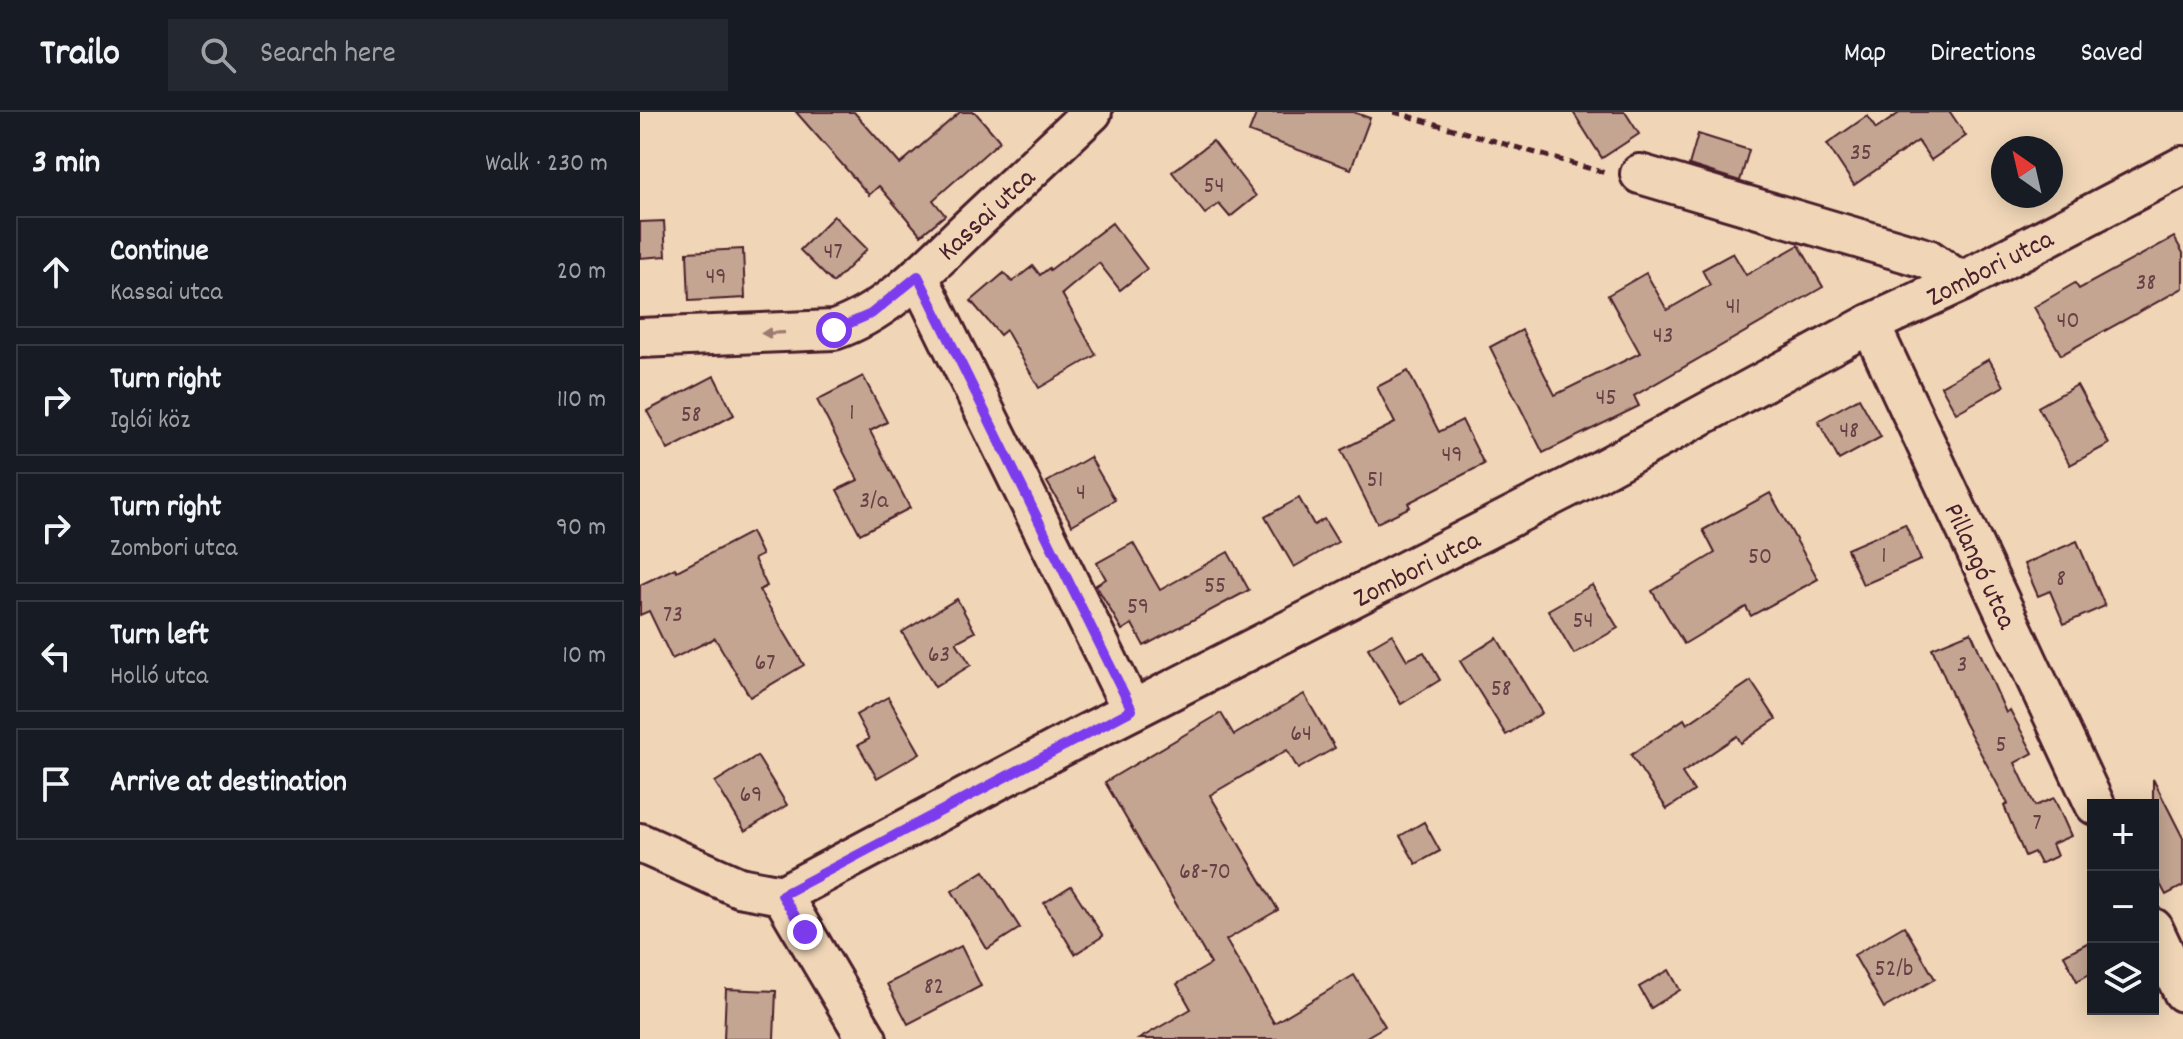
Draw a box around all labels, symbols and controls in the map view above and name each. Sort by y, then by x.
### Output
search box [168,19,728,91]
text: Trailo [40,28,120,83]
icon: search [196,33,240,77]
text: Search here [260,34,396,77]
text: Map [1844,35,1886,75]
text: Directions [1930,35,2036,75]
text: Saved [2080,35,2143,75]
north arrow [1991,136,2063,208]
house number: 35 [1850,137,1872,171]
text: 3 min [32,140,100,189]
text: Walk · 230 m [485,146,608,183]
street label: Kassai utca [930,160,1047,273]
house number: 54 [1203,170,1225,204]
street label: Zombori utca [1921,221,2062,319]
text: Continue [110,232,209,275]
house number: 47 [823,236,843,270]
icon: ahead [34,250,78,294]
text: 20 m [557,254,606,291]
house number: 49 [706,261,726,295]
house number: 38 [2136,267,2156,301]
text: Kassai utca [110,275,222,312]
house number: 41 [1725,291,1741,325]
house number: 40 [2056,305,2080,339]
route start [816,312,852,348]
house number: 43 [1653,320,1673,354]
one-way arrow [760,326,785,339]
text: Turn right [110,360,221,403]
icon: right [34,378,78,422]
text: 110 m [557,382,606,419]
house number: 45 [1595,382,1617,416]
house number: 1 [849,397,855,431]
house number: 58 [681,399,701,433]
text: Iglói köz [110,403,190,440]
house number: 48 [1839,415,1859,449]
house number: 49 [1442,439,1462,473]
house number: 51 [1367,464,1383,498]
house number: 4 [1076,477,1086,511]
house number: 3/a [860,485,889,519]
text: Turn right [110,488,221,531]
street label: Pillangó utca [1931,497,2025,638]
icon: right [34,506,78,550]
text: 90 m [556,510,606,547]
street label: Zombori utca [1348,522,1489,620]
text: Zombori utca [110,531,238,568]
house number: 1 [1881,540,1887,574]
house number: 50 [1748,541,1772,575]
house number: 8 [2056,563,2066,597]
house number: 55 [1204,570,1226,604]
house number: 59 [1127,591,1149,625]
house number: 73 [663,599,683,633]
house number: 54 [1572,605,1594,639]
text: Turn left [110,616,209,659]
icon: left [34,634,78,678]
text: 10 m [562,638,606,675]
house number: 63 [928,639,950,673]
house number: 67 [755,647,775,681]
house number: 3 [1957,649,1967,683]
text: Holló utca [110,659,208,696]
house number: 58 [1491,673,1511,707]
house number: 64 [1290,718,1312,752]
house number: 5 [1995,729,2007,763]
icon: arrive [34,762,78,806]
text: Arrive at destination [110,763,347,806]
house number: 69 [740,779,762,813]
map controls [2087,799,2159,1015]
button: + [2087,799,2159,871]
house number: 7 [2032,807,2042,841]
house number: 68-70 [1179,856,1231,890]
button: − [2087,871,2159,943]
route end [787,914,823,950]
button: layers [2087,943,2159,1015]
house number: 52/b [1875,953,1913,987]
house number: 82 [924,971,944,1005]

